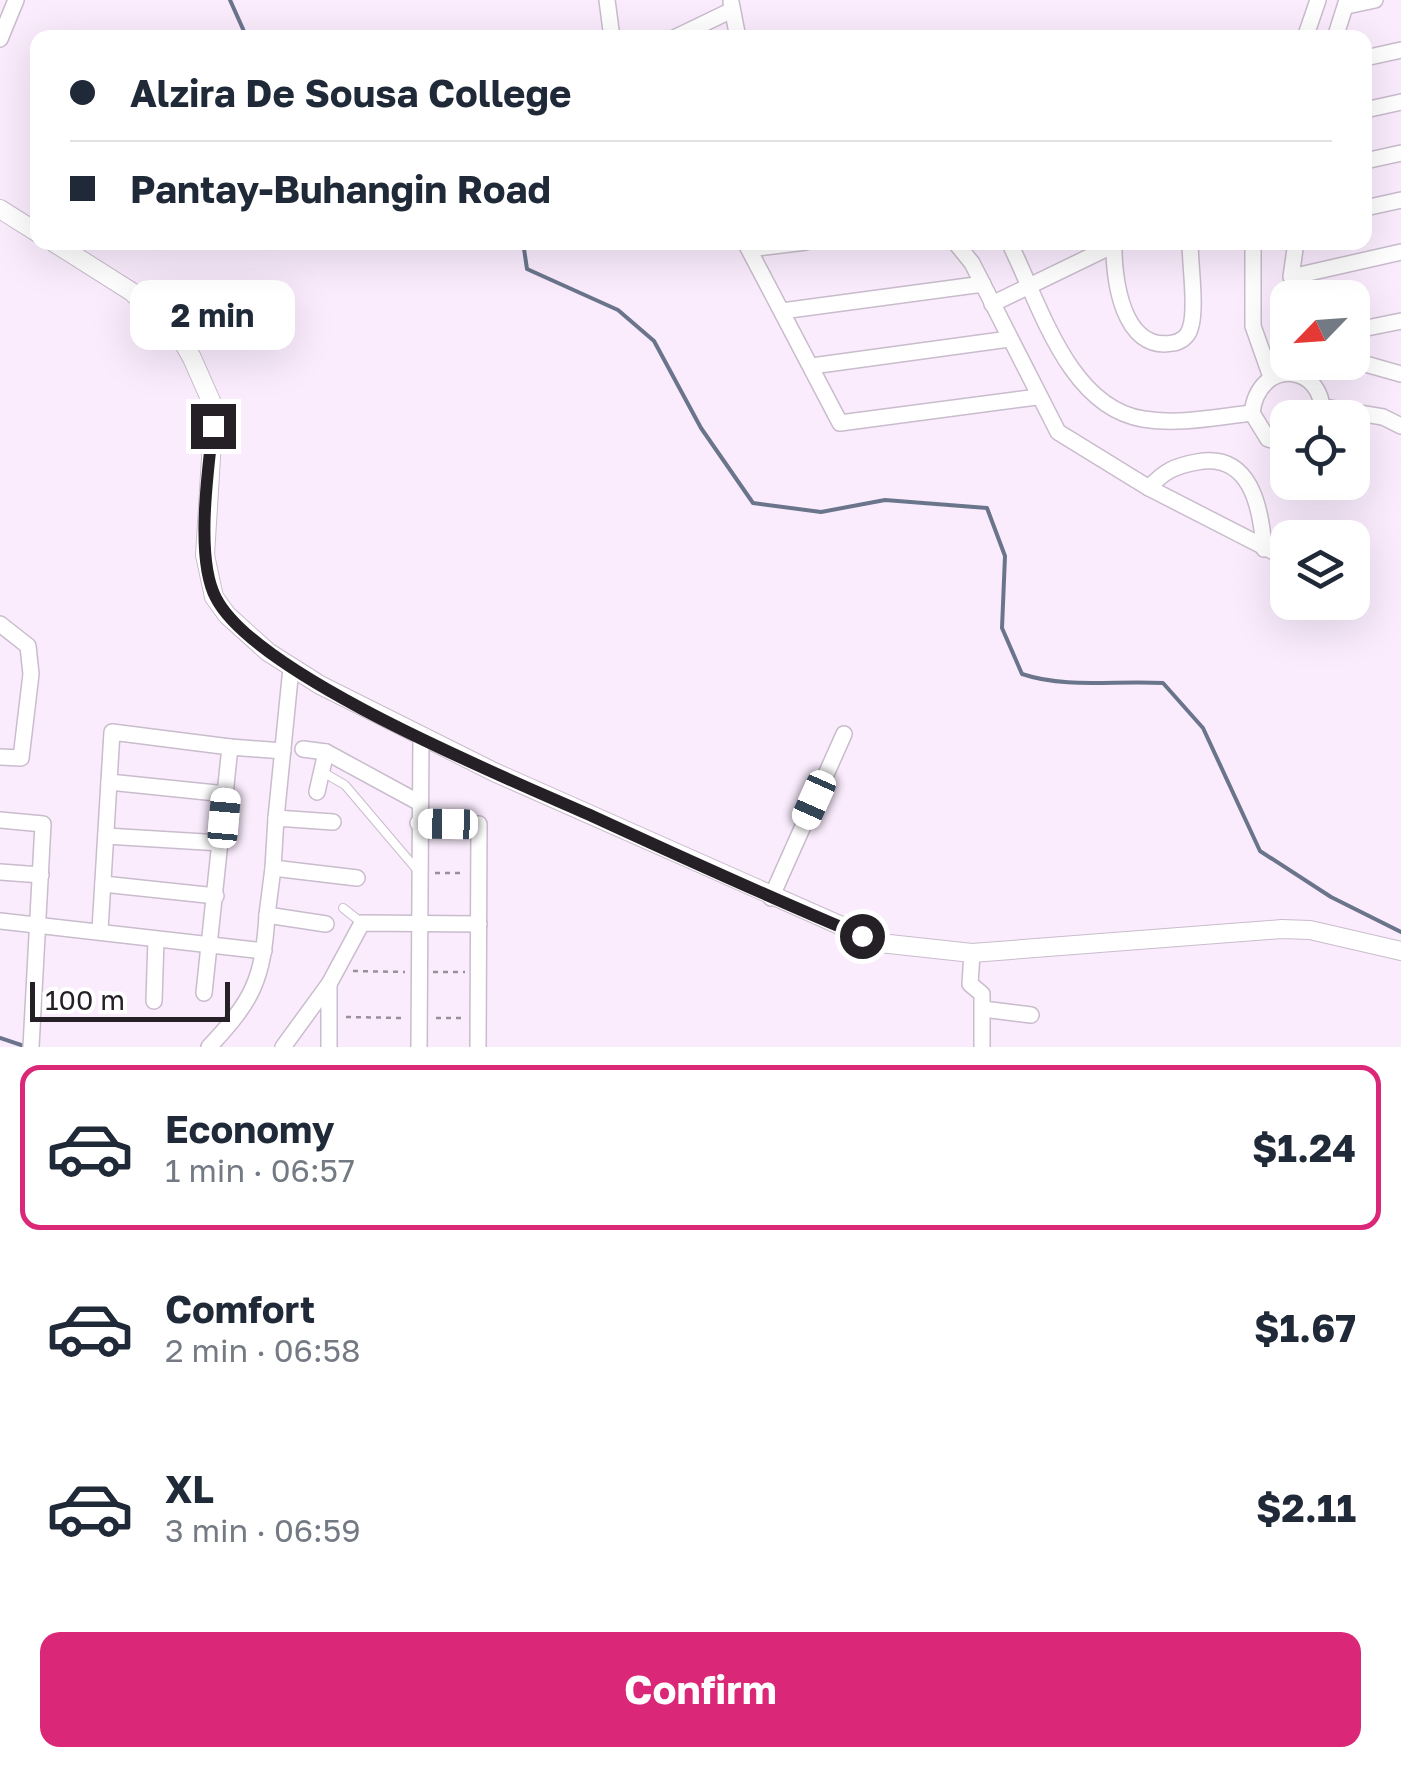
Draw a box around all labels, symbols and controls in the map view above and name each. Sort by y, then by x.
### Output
text: Alzira De Sousa College [130,70,571,115]
text: Pantay-Buhangin Road [130,166,551,211]
north arrow [1270,280,1370,380]
map controls [1270,280,1370,620]
callout: 2 min [130,281,296,351]
text: 2 min [171,296,254,334]
button: locate [1270,400,1370,500]
route end [191,404,236,449]
button: layers [1270,520,1370,620]
car [788,766,840,834]
car [206,787,242,849]
car [418,808,478,840]
route start [840,914,885,959]
scale bar [30,977,230,1021]
text: 100 m [45,983,125,1016]
icon: car [45,1103,135,1193]
text: Economy [165,1106,334,1151]
text: $1.24 [1252,1125,1356,1170]
text: 1 min · 06:57 [165,1151,355,1189]
icon: car [45,1283,135,1373]
text: Comfort [165,1286,315,1331]
text: $1.67 [1254,1305,1356,1350]
text: 2 min · 06:58 [165,1331,361,1369]
icon: car [45,1463,135,1553]
text: XL [165,1466,214,1511]
text: $2.11 [1256,1485,1356,1530]
text: 3 min · 06:59 [165,1511,361,1549]
button: Confirm [40,1632,1361,1747]

